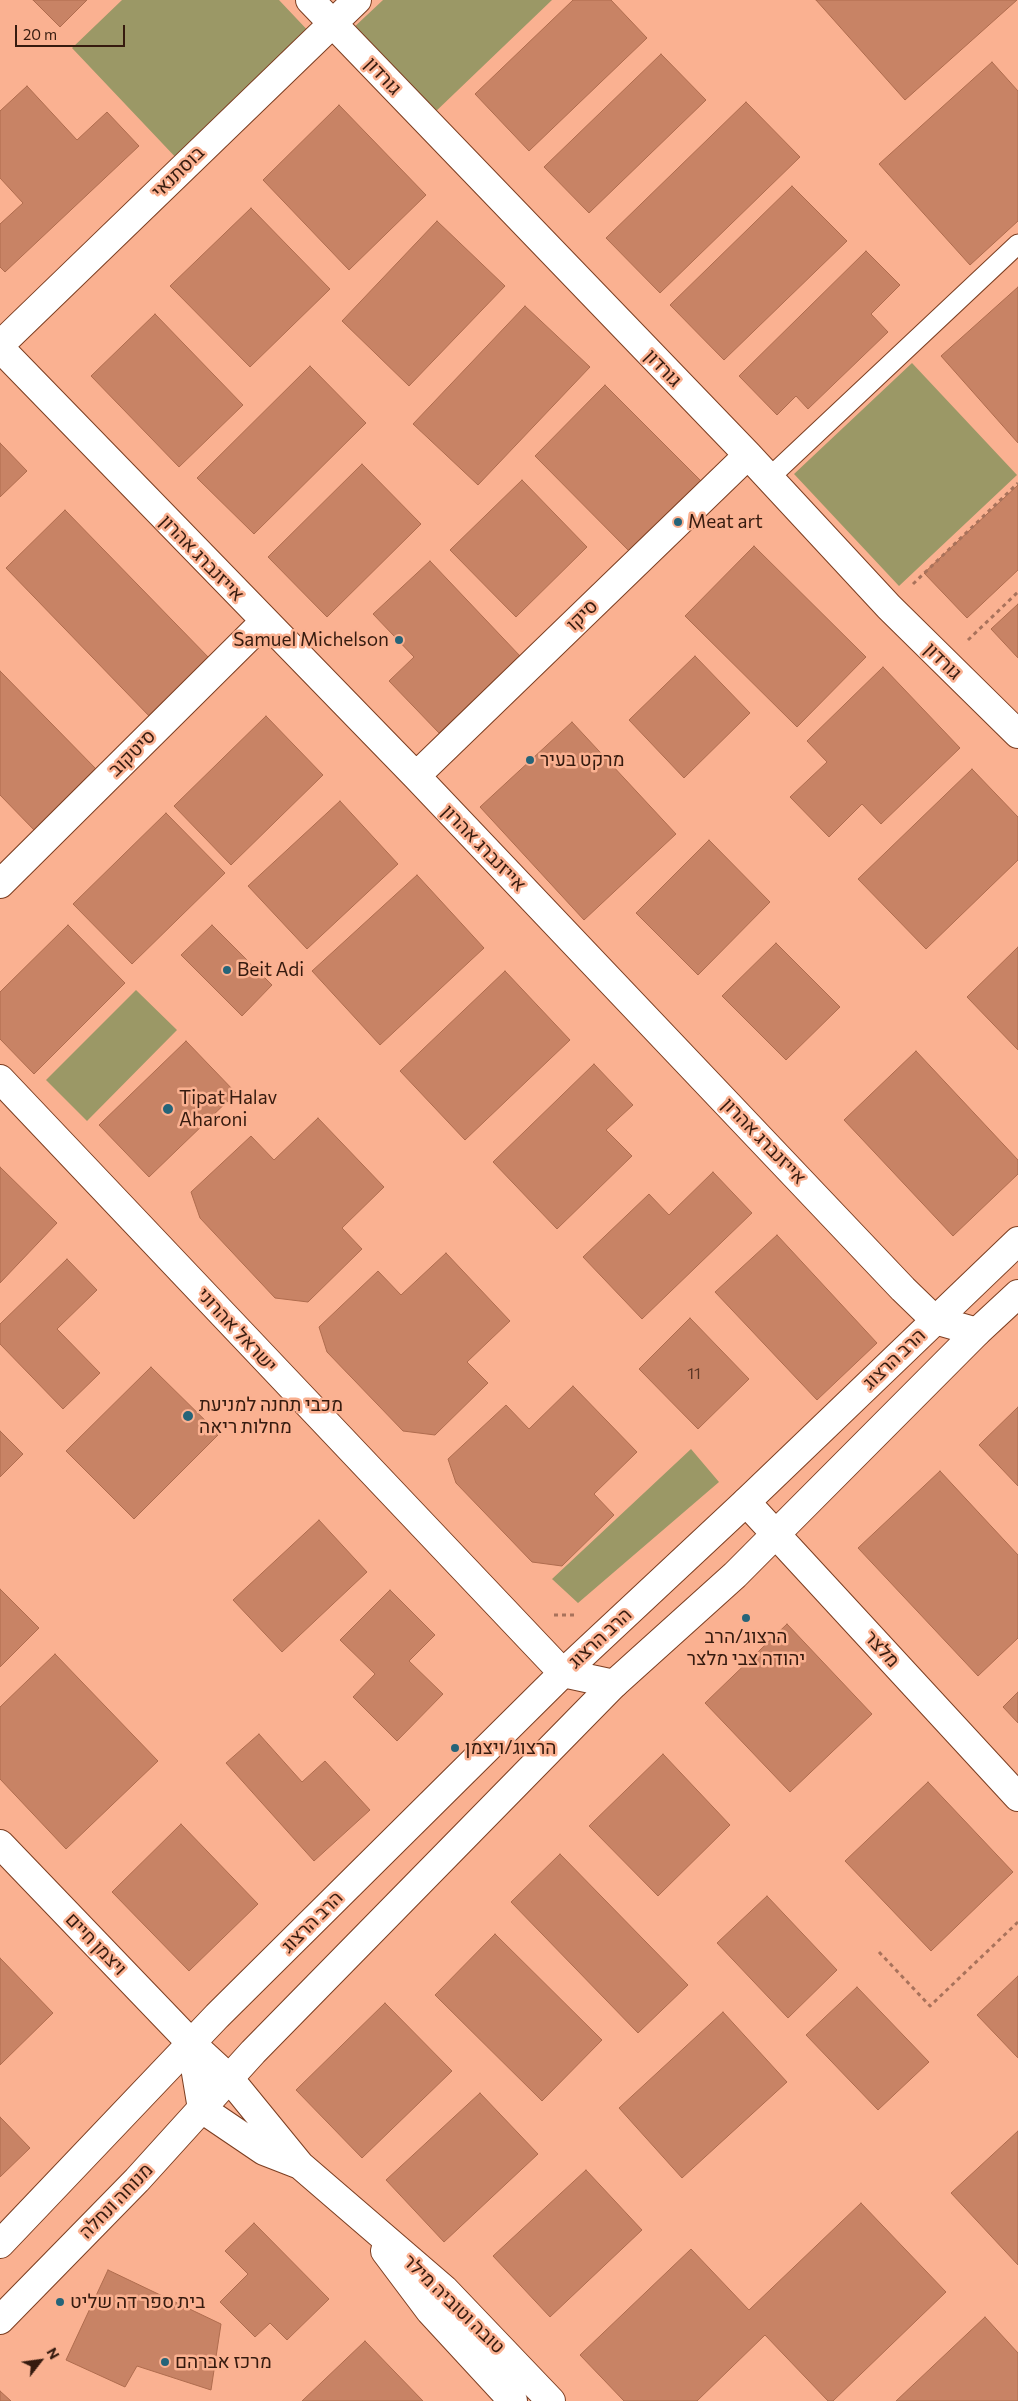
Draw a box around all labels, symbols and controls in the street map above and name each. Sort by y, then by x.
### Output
scale bar [18,15,128,47]
text: 20 m [23,25,57,43]
street label: גורדון [360,52,406,100]
street label: בוסתנאי [147,141,209,203]
street label: גורדון [640,345,686,391]
street label: אייזנברג אהרון [155,510,249,606]
place label: Meat art [688,511,763,533]
marker: Meat art [672,516,684,528]
street label: סיקו [561,595,603,635]
place label: Samuel Michelson [233,629,389,651]
marker: Samuel Michelson [393,634,405,646]
street label: גורדון [920,638,966,684]
street label: סיטקוב [104,725,160,781]
place label: מרקט בעיר [540,749,625,771]
marker: מרקט בעיר [524,754,536,766]
street label: אייזנברג אהרון [437,800,531,896]
place label: Beit Adi [237,959,304,981]
marker: Beit Adi [221,964,233,976]
place label: Tipat Halav Aharoni [179,1087,277,1131]
street label: אייזנברג אהרון [717,1093,811,1189]
marker: Tipat Halav Aharoni [161,1102,175,1116]
street label: ישראל אהרוני [192,1283,282,1377]
street label: הרב הרצוג [858,1324,930,1394]
house number: 11 [687,1364,701,1384]
place label: מכבי תחנה למניעת מחלות ריאה [199,1394,343,1438]
marker: מכבי תחנה למניעת מחלות ריאה [181,1409,195,1423]
street label: הרב הרצוג [564,1603,636,1673]
marker: הרצוג/הרב יהודה צבי מלצר [740,1612,752,1624]
place label: הרצוג/הרב יהודה צבי מלצר [687,1626,805,1670]
street label: מלצר [860,1626,904,1672]
place label: הרצוג/ויצמן [465,1737,557,1759]
marker: הרצוג/ויצמן [449,1742,461,1754]
street label: הרב הרצוג [276,1886,348,1958]
street label: ויצמן חיים [61,1908,131,1980]
street label: מנוחה ונחלה [75,2159,157,2243]
street label: טובה וטוביה מילר [398,2250,510,2358]
place label: בית ספר דה שליט [70,2291,205,2313]
marker: בית ספר דה שליט [54,2296,66,2308]
north arrow [15,2336,65,2386]
text: N [43,2344,63,2362]
place label: מרכז אברהם [175,2351,272,2373]
marker: מרכז אברהם [159,2356,171,2368]

